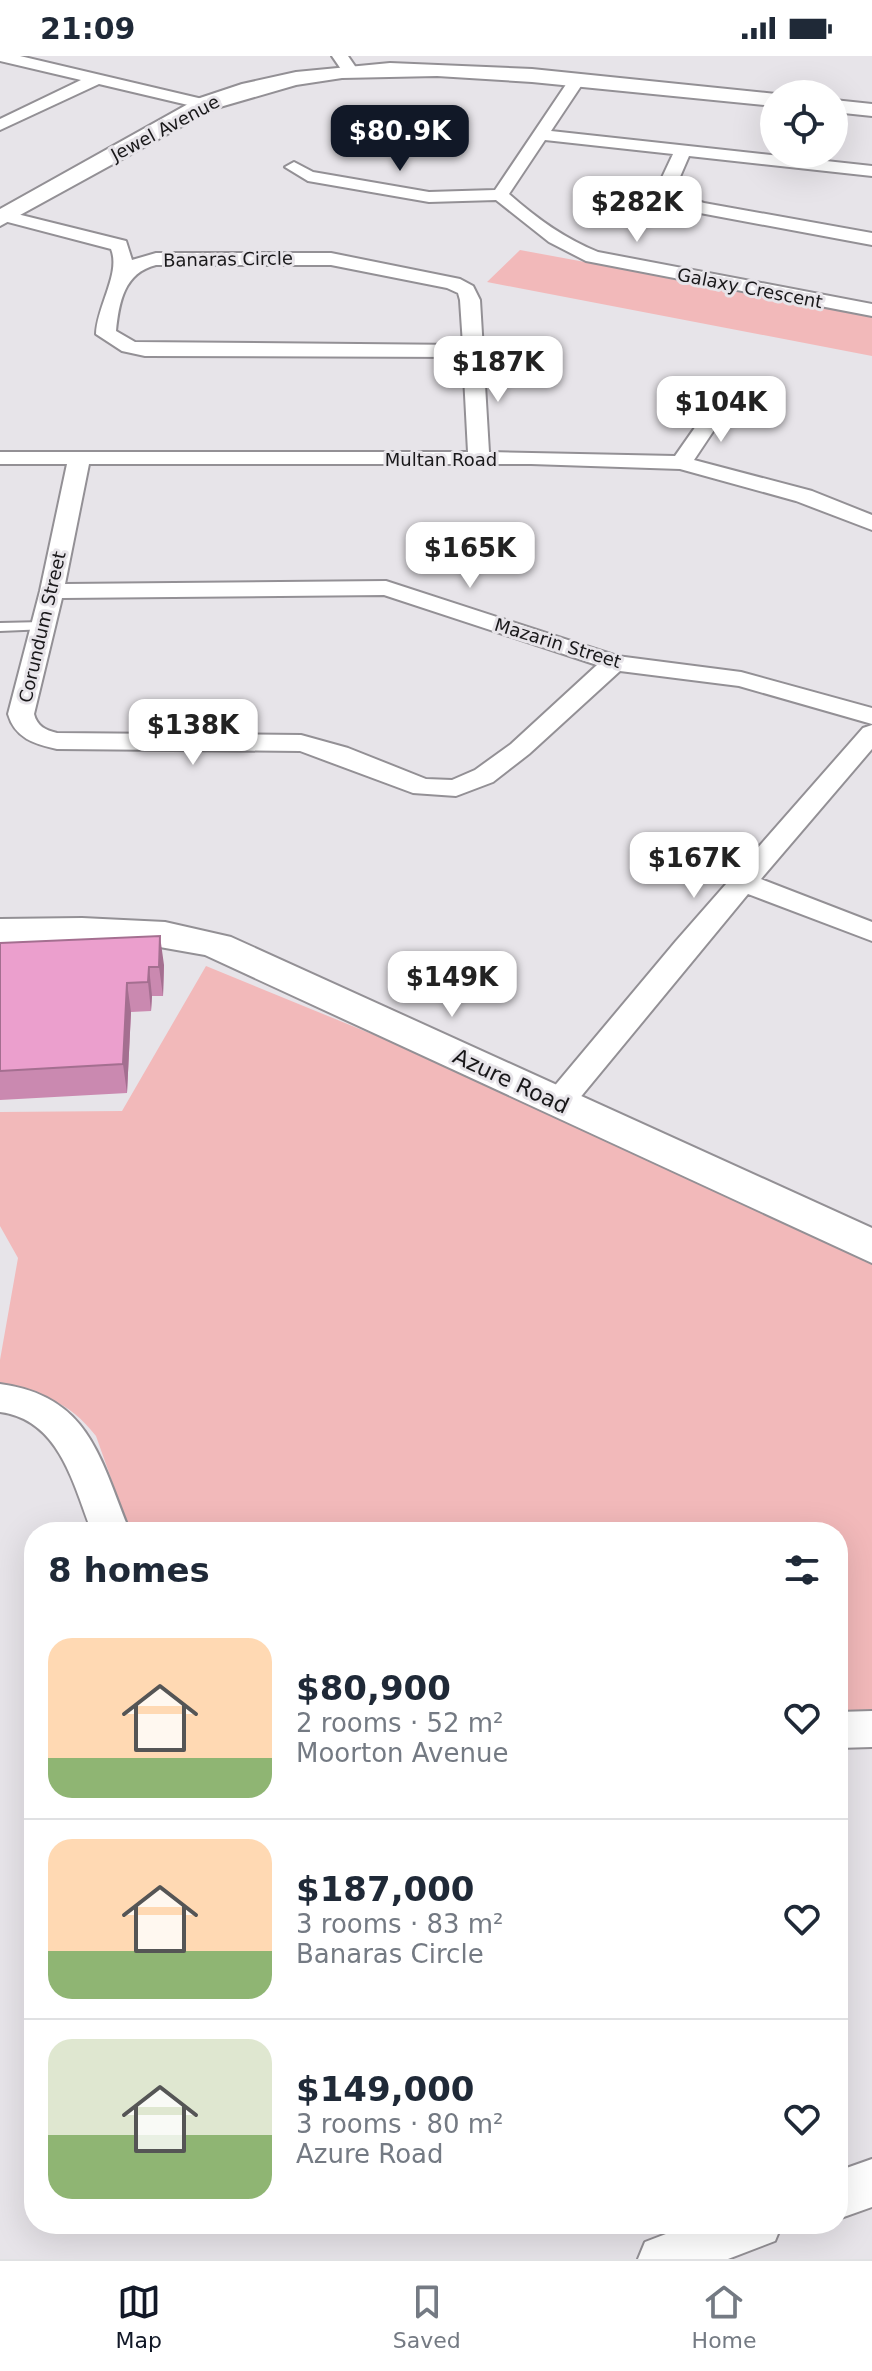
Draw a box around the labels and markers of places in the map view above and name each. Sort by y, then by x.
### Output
pin: $80.9K [335,105,465,173]
pin: $282K [581,176,693,244]
pin: $187K [442,336,554,404]
pin: $104K [665,376,777,444]
pin: $165K [414,522,526,590]
pin: $138K [137,699,249,767]
pin: $167K [638,832,750,900]
pin: $149K [396,951,508,1019]

